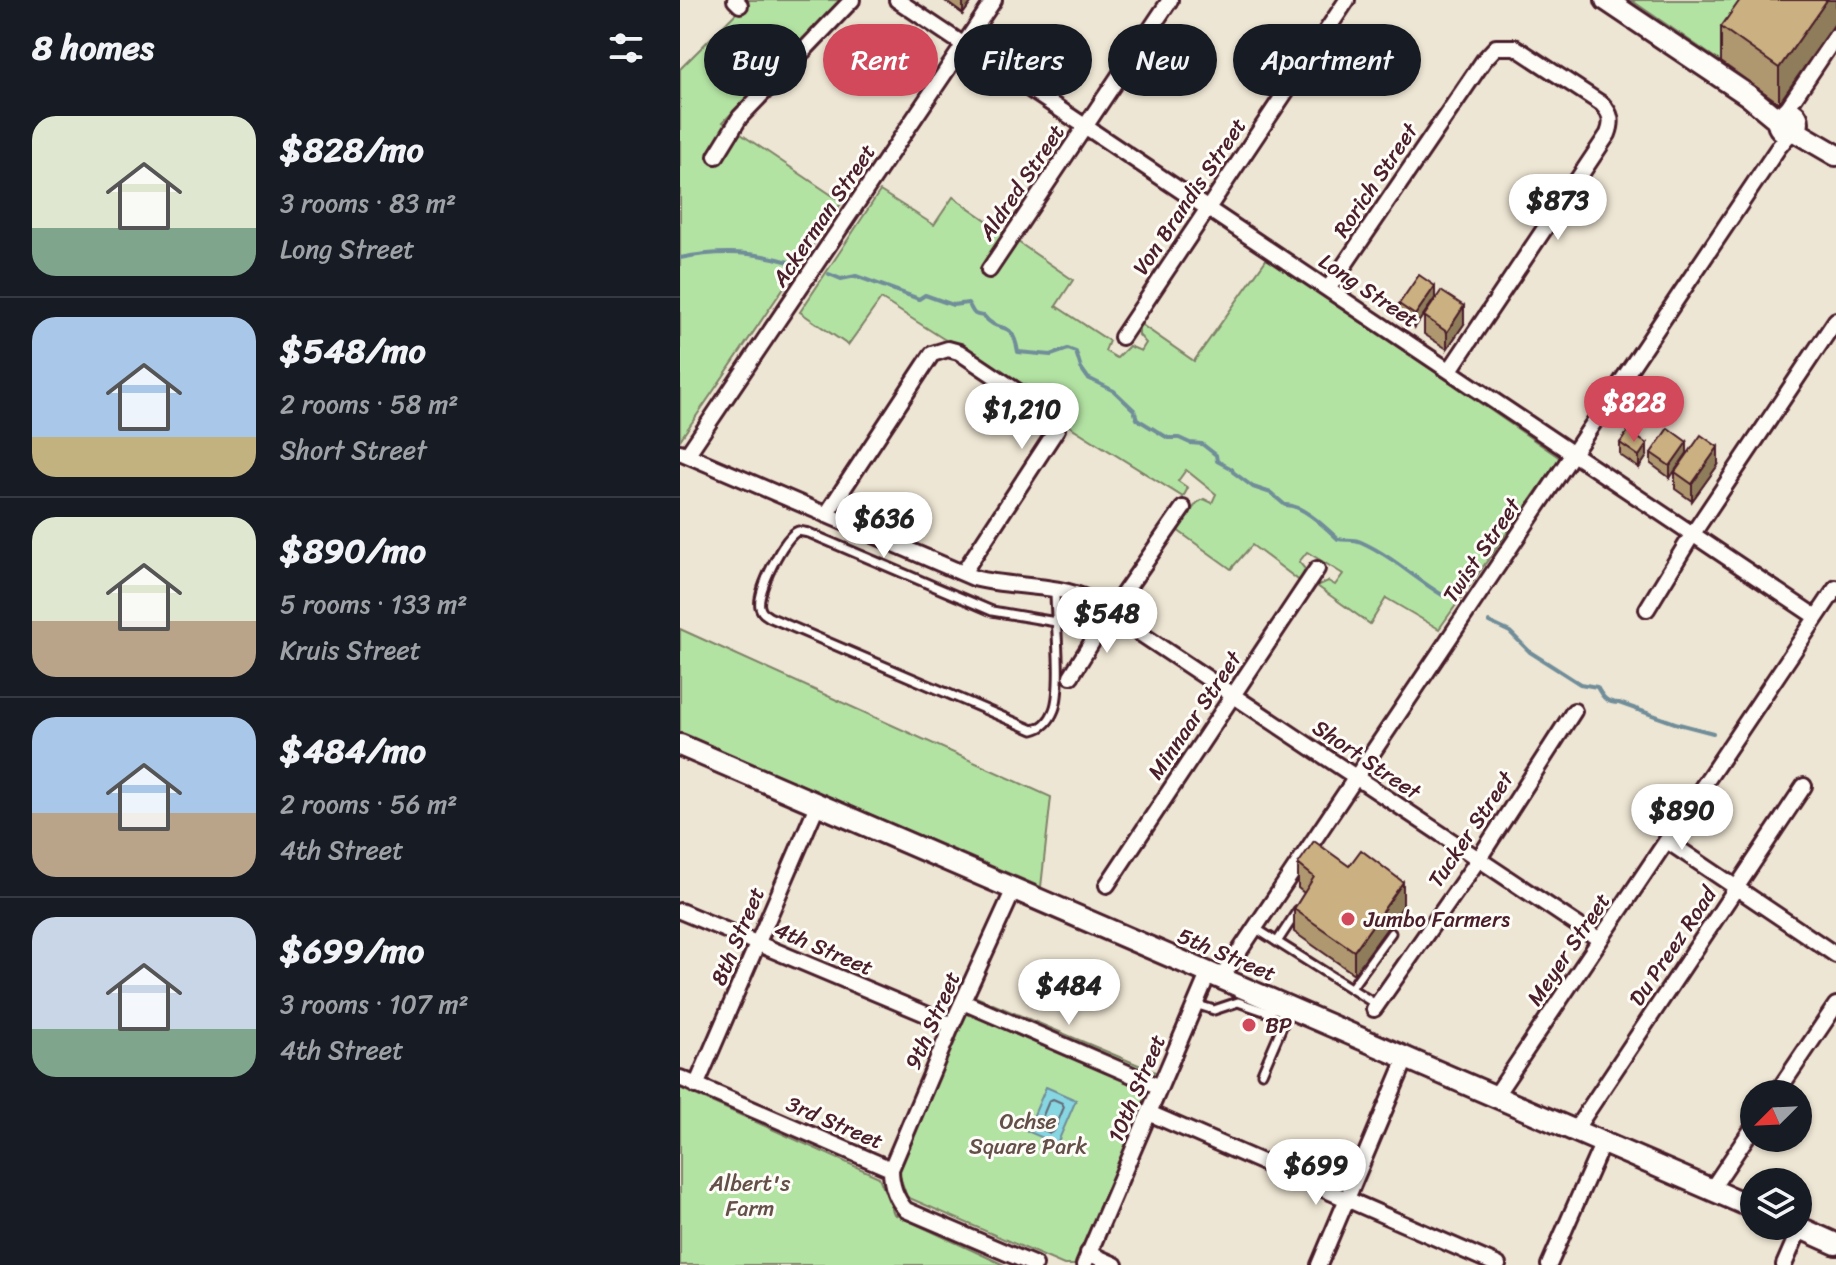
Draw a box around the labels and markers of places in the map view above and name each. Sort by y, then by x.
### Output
pin: $873 [1511,174,1605,242]
pin: $828 [1587,376,1681,444]
pin: $1,210 [957,383,1087,451]
pin: $636 [837,492,931,560]
pin: $548 [1060,587,1154,655]
pin: $890 [1635,784,1729,852]
place label: Jumbo Farmers [1363,900,1510,939]
marker: Jumbo Farmers [1339,910,1357,928]
pin: $484 [1022,959,1116,1027]
place label: BP [1265,1006,1292,1045]
marker: BP [1240,1016,1258,1034]
pin: $699 [1269,1139,1363,1207]

